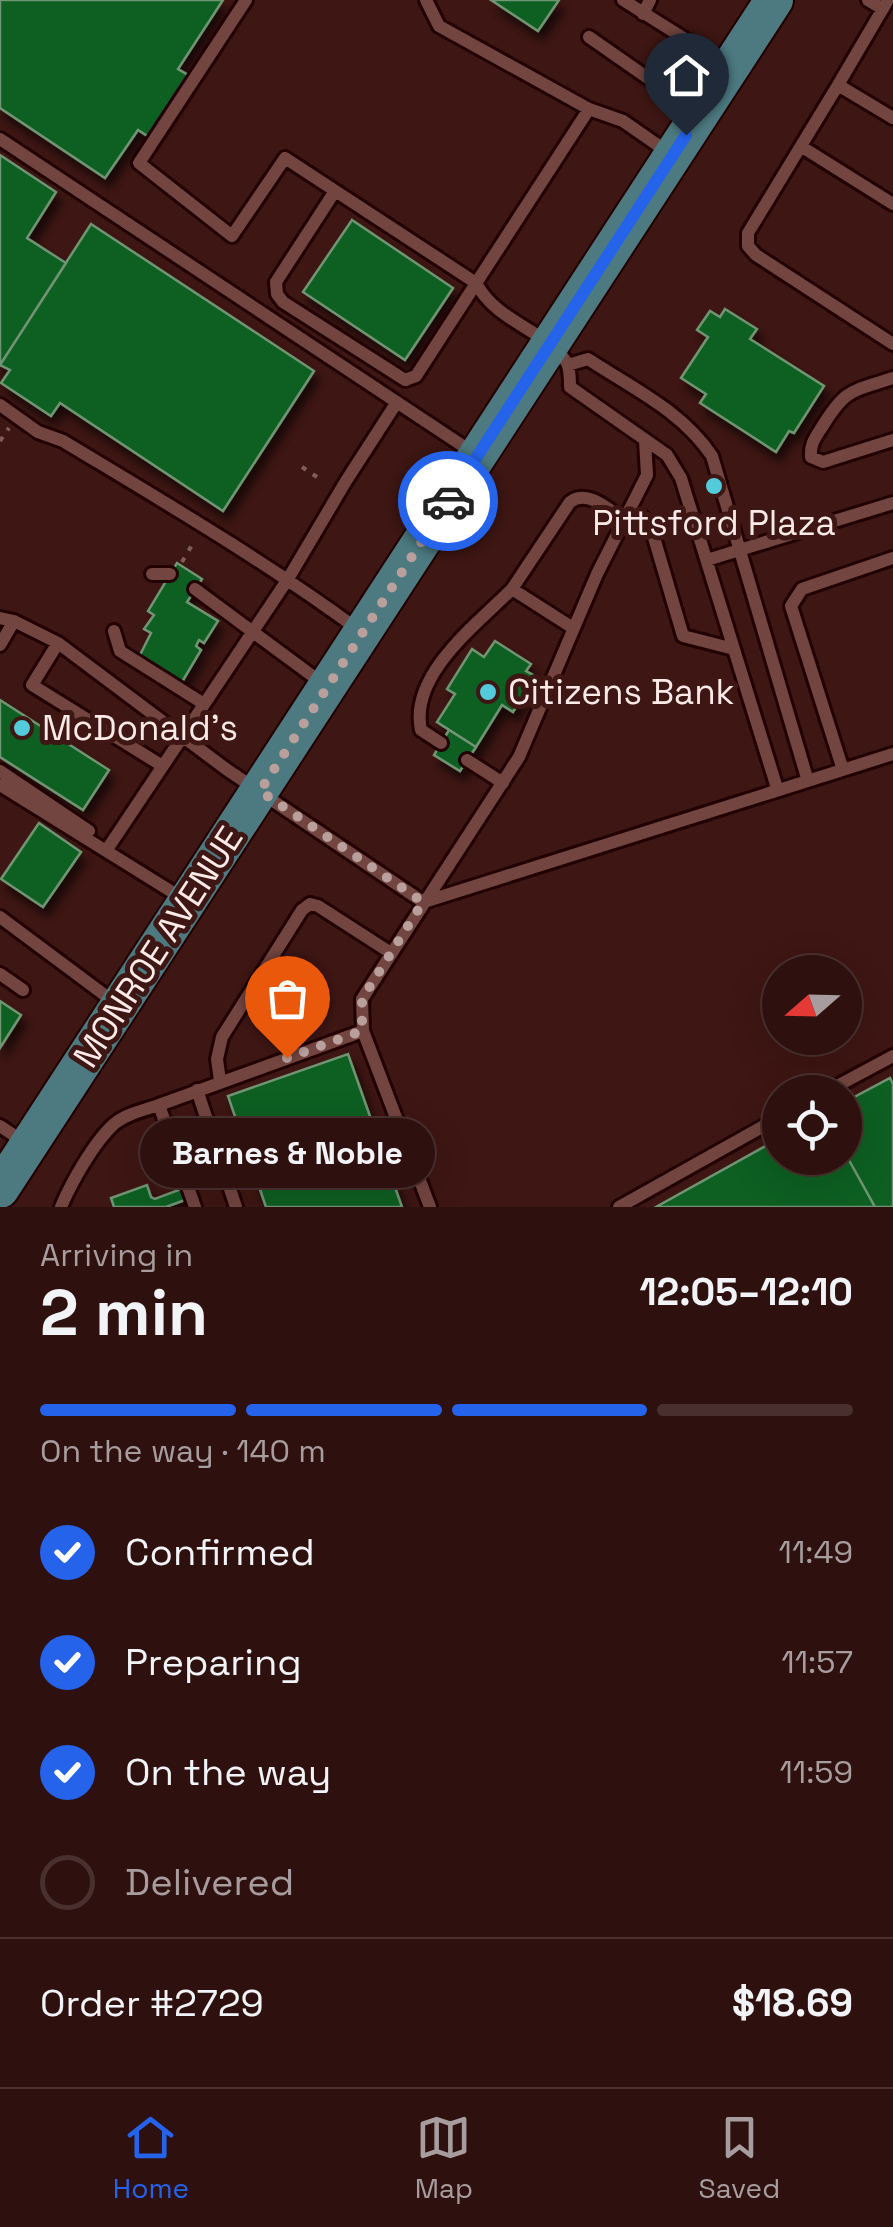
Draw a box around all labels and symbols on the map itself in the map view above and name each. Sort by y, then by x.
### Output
pin [644,33,729,136]
courier [398,451,498,551]
marker: Pittsford Plaza [703,475,725,497]
place label: Pittsford Plaza [592,501,836,545]
place label: Citizens Bank [508,670,735,714]
marker: Citizens Bank [477,681,499,703]
place label: McDonald's [42,706,238,750]
marker: McDonald's [11,717,33,739]
street label: MONROE AVENUE [64,818,252,1076]
north arrow [762,955,862,1055]
pin [245,956,330,1059]
callout: Barnes & Noble [140,1118,434,1188]

